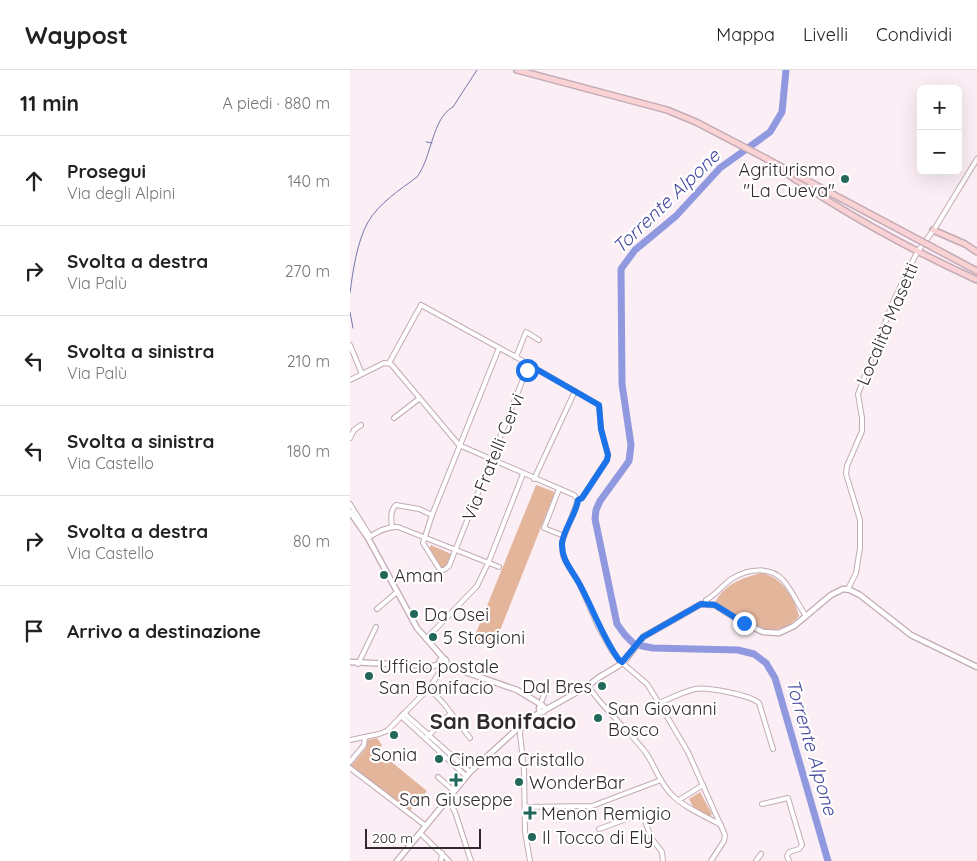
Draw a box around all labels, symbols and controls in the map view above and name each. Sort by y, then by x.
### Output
text: Waypost [25,20,128,50]
text: Mappa [716,23,775,46]
text: Livelli [803,23,848,46]
text: Condividi [876,23,952,46]
map controls [917,85,962,175]
button: + [917,85,962,130]
text: 11 min [20,90,79,116]
text: A piedi · 880 m [222,93,330,113]
button: − [917,130,962,175]
water label: Torrente Alpone [607,143,726,258]
place label: Agriturismo "La Cueva" [738,158,835,202]
text: Prosegui [67,159,146,183]
icon: ahead [20,167,48,195]
text: 140 m [287,171,330,191]
marker: Agriturismo "La Cueva" [839,173,851,185]
text: Via degli Alpini [67,183,175,203]
text: Svolta a destra [67,249,208,273]
icon: right [20,257,48,285]
street label: Località Masetti [851,259,923,389]
text: 270 m [285,261,330,281]
text: Via Palù [67,273,127,293]
text: Svolta a sinistra [67,339,214,363]
icon: left [20,347,48,375]
text: 210 m [287,351,330,371]
route start [516,359,539,382]
text: Via Palù [67,363,127,383]
street label: Via Fratelli Cervi [457,390,529,524]
text: Svolta a sinistra [67,429,214,453]
icon: left [20,437,48,465]
text: 180 m [287,441,330,461]
text: Via Castello [67,453,154,473]
text: Svolta a destra [67,519,208,543]
icon: right [20,527,48,555]
text: 80 m [293,531,330,551]
text: Via Castello [67,543,154,563]
place label: Aman [394,564,443,587]
marker: Aman [378,569,390,581]
place label: Da Osei [424,603,489,626]
marker: Da Osei [408,608,420,620]
route end [733,612,756,635]
icon: arrive [20,617,48,645]
text: Arrivo a destinazione [67,619,261,643]
place label: 5 Stagioni [443,626,525,649]
marker: 5 Stagioni [427,631,439,643]
place label: Ufficio postale San Bonifacio [379,655,499,699]
marker: Ufficio postale San Bonifacio [363,670,375,682]
place label: Dal Bres [522,675,592,698]
water label: Torrente Alpone [781,676,843,819]
marker: Dal Bres [596,680,608,692]
place label: San Giovanni Bosco [608,697,717,741]
district label: San Bonifacio [430,707,576,735]
marker: San Giovanni Bosco [592,712,604,724]
marker: Sonia [388,729,400,741]
place label: Sonia [371,743,417,766]
place label: Cinema Cristallo [449,748,584,771]
marker: Cinema Cristallo [433,753,445,765]
place label: WonderBar [529,771,625,794]
marker: San Giuseppe [450,774,462,786]
marker: WonderBar [513,776,525,788]
place label: San Giuseppe [399,788,513,811]
place label: Menon Remigio [541,802,671,825]
marker: Menon Remigio [523,806,537,820]
scale bar [365,826,481,849]
place label: Il Tocco di Ely [542,826,654,849]
text: 200 m [372,829,413,847]
marker: Il Tocco di Ely [526,831,538,843]

